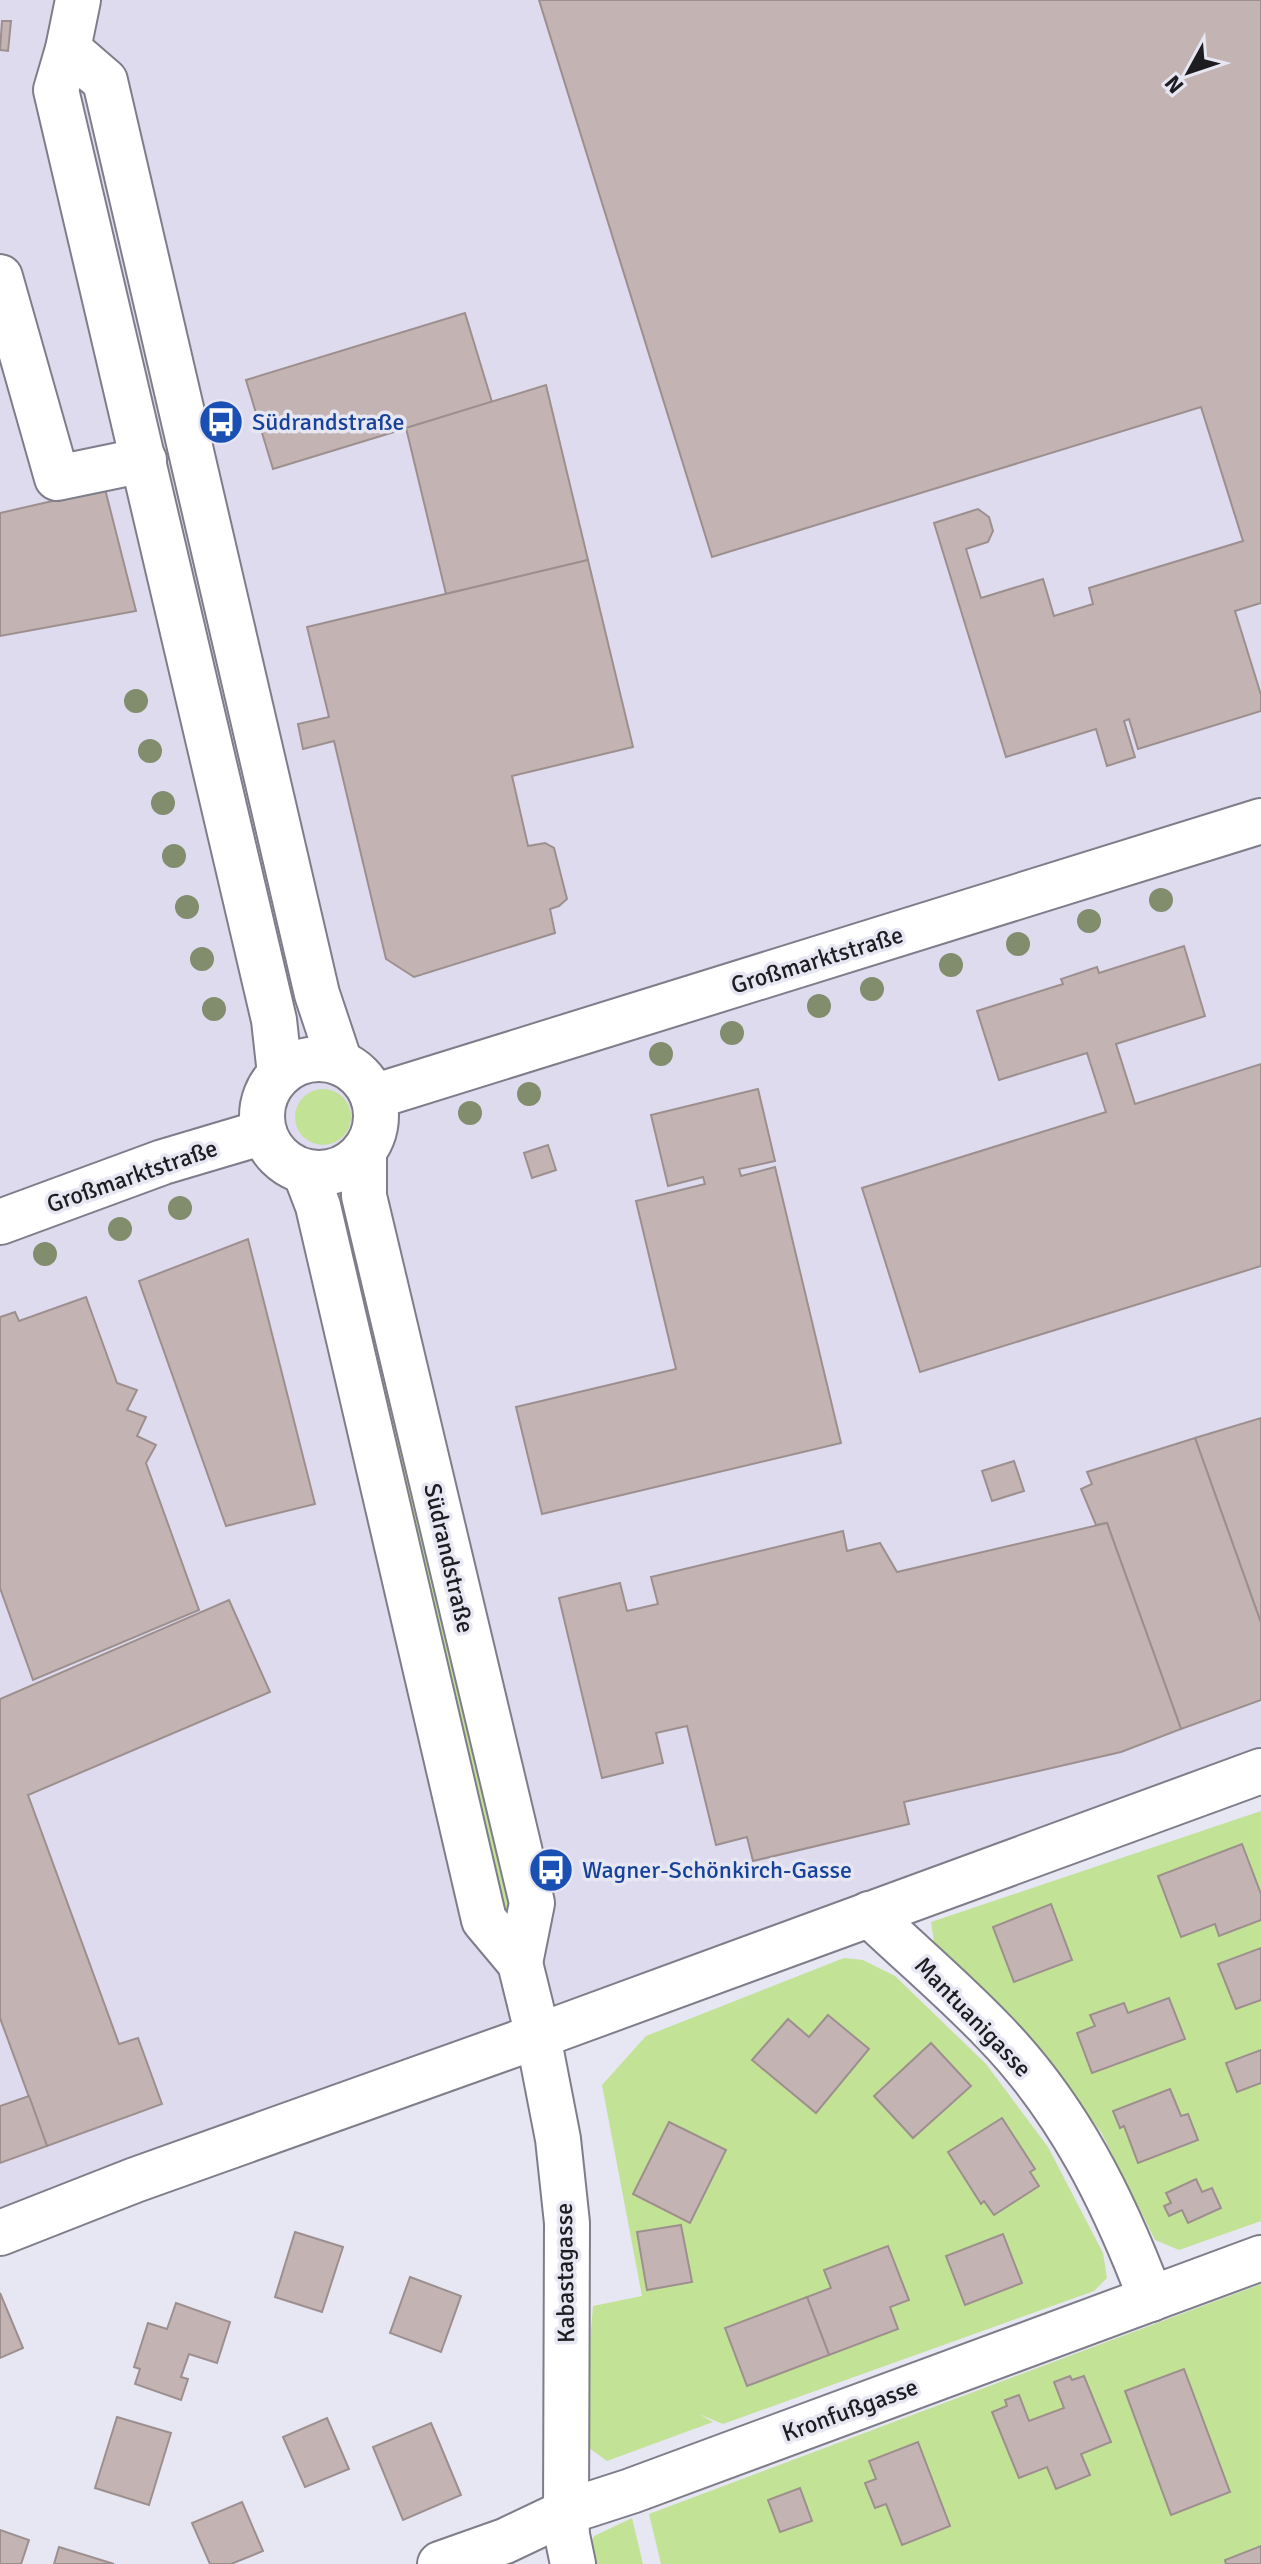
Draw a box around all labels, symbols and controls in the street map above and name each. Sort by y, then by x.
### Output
north arrow [1149,32,1229,112]
text: N [1159,70,1189,99]
bus stop icon: Südrandstraße [197,398,245,446]
place label: Südrandstraße [252,407,405,437]
street label: Großmarktstraße [727,920,907,1000]
street label: Großmarktstraße [43,1133,221,1219]
street label: Südrandstraße [417,1480,481,1636]
bus stop icon: Wagner-Schönkirch-Gasse [527,1846,575,1894]
place label: Wagner-Schönkirch-Gasse [582,1855,852,1885]
street label: Mantuanigasse [908,1951,1038,2083]
street label: Kabastagasse [549,2203,581,2343]
street label: Kronfußgasse [778,2372,922,2448]

